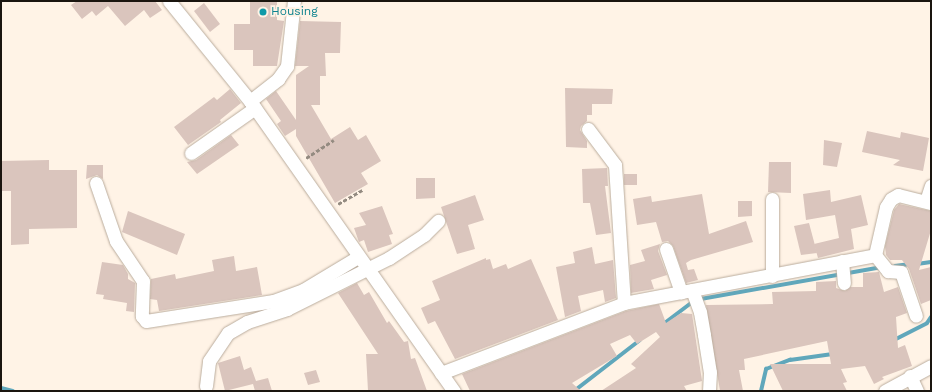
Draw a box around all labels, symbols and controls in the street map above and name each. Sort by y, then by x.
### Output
place label: Housing [271,5,318,19]
marker: Housing [258,7,268,17]

